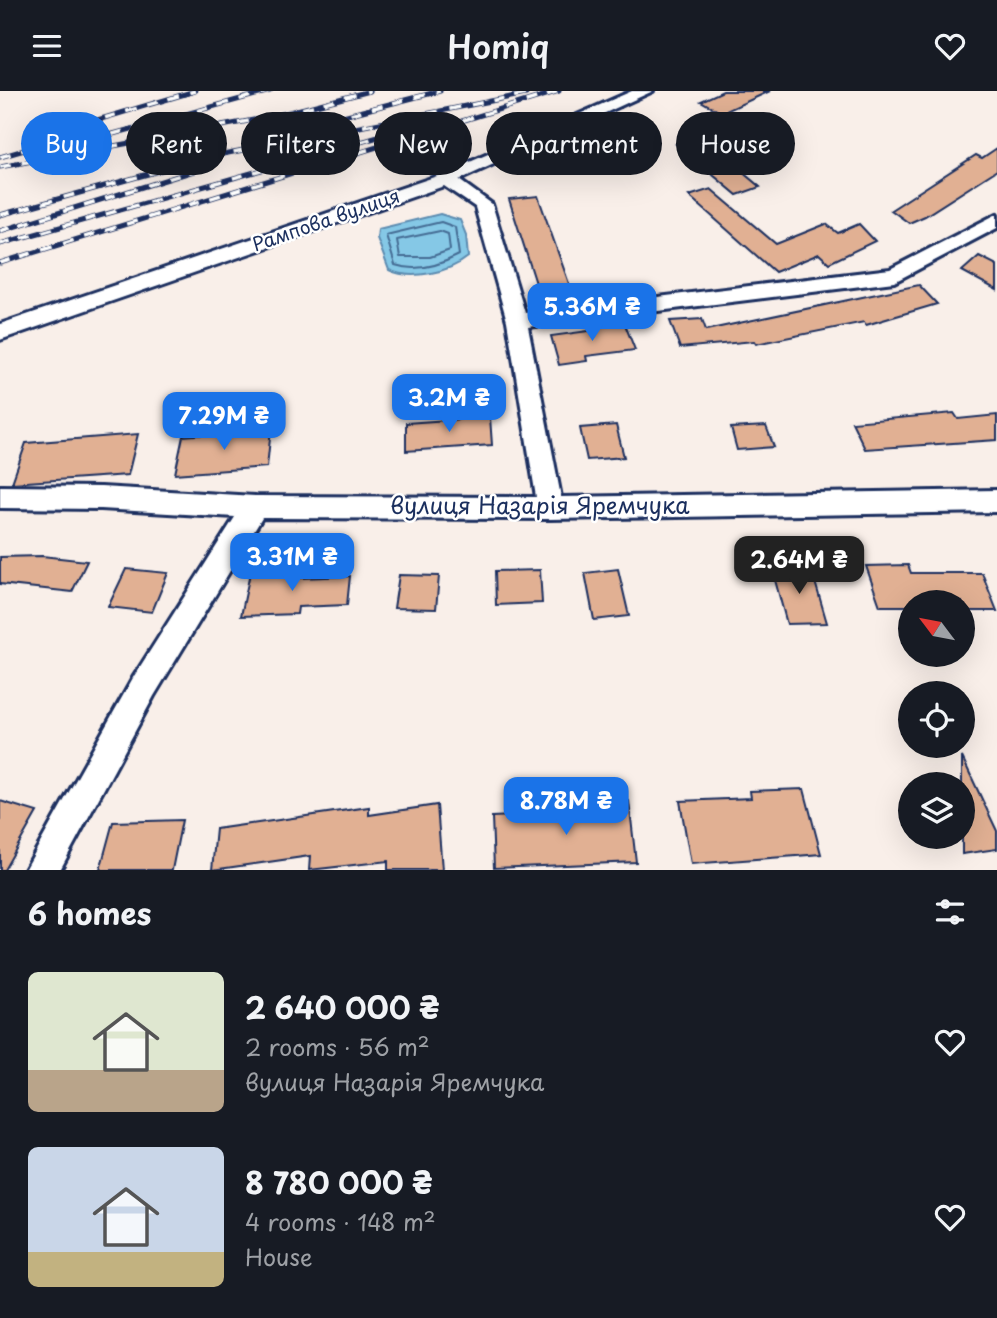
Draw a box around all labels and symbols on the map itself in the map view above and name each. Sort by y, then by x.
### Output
street label: Рампова вулиця [248,181,403,257]
pin: 5.36M ₴ [527,283,657,343]
pin: 3.2M ₴ [392,375,506,434]
pin: 7.29M ₴ [159,393,289,452]
street label: вулиця Назарія Яремчука [390,487,690,522]
pin: 3.31M ₴ [227,533,357,593]
pin: 2.64M ₴ [734,537,864,596]
north arrow [898,590,975,667]
pin: 8.78M ₴ [501,777,631,837]

